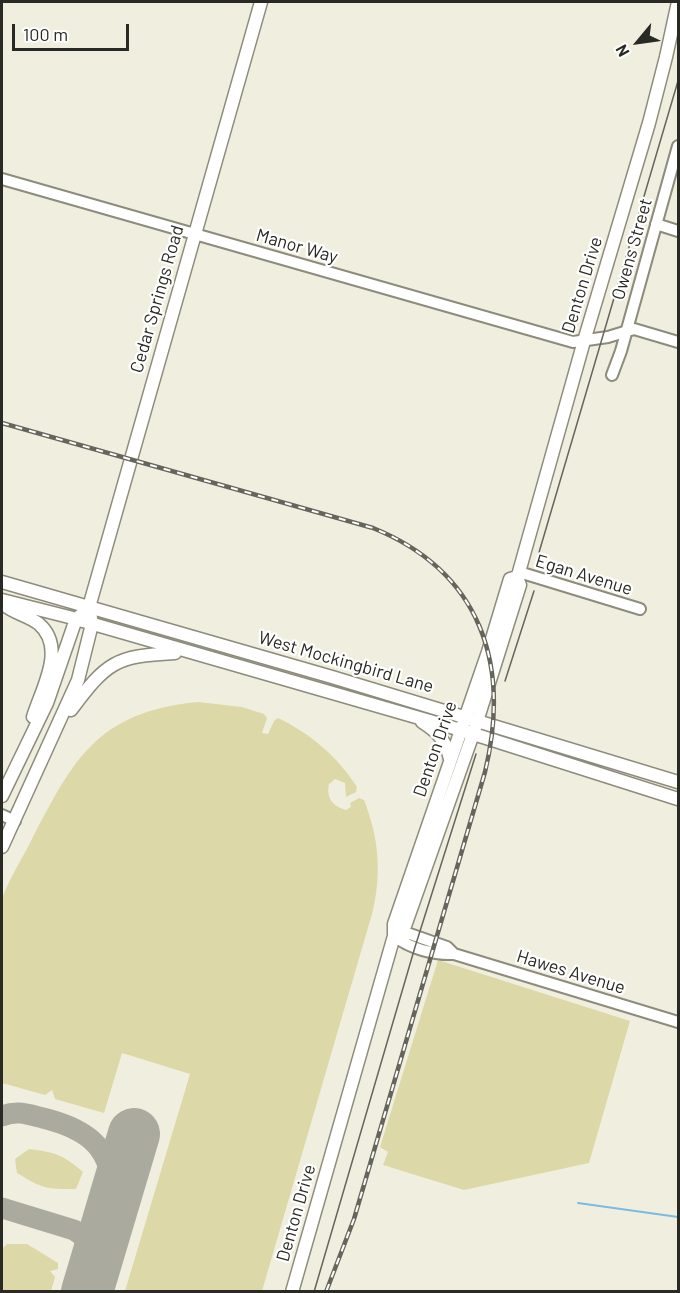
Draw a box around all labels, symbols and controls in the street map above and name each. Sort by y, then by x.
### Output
scale bar [15,12,132,50]
north arrow [608,12,668,72]
text: 100 m [23,23,68,45]
text: N [611,42,633,60]
street label: Owens Street [607,196,657,302]
street label: Cedar Springs Road [126,223,188,375]
street label: Manor Way [254,224,340,268]
street label: Denton Drive [557,234,607,336]
street label: Egan Avenue [533,550,635,600]
street label: West Mockingbird Lane [256,627,436,697]
street label: Denton Drive [409,698,461,800]
street label: Hawes Avenue [514,945,628,999]
street label: Denton Drive [272,1162,320,1264]

